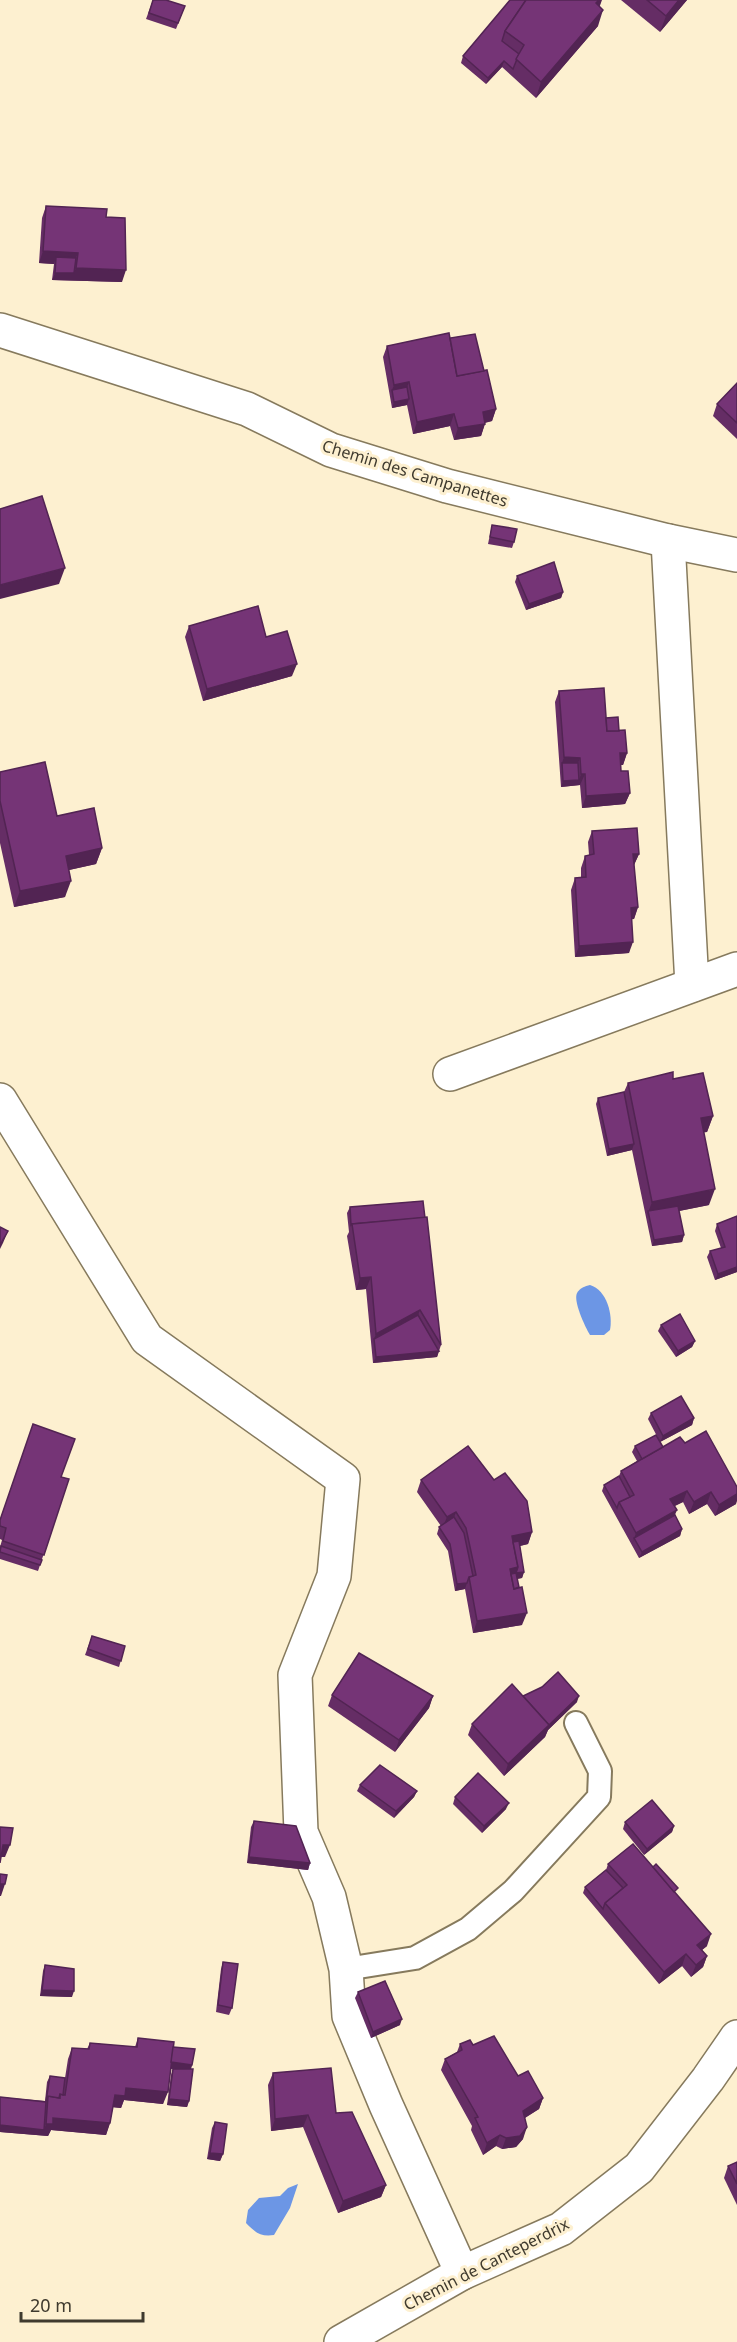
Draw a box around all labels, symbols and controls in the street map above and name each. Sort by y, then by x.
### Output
street label: Chemin des Campanettes [320,434,510,512]
street label: Chemin de Canteperdrix [399,2212,573,2315]
scale bar [21,2285,142,2323]
text: 20 m [30,2293,72,2317]

